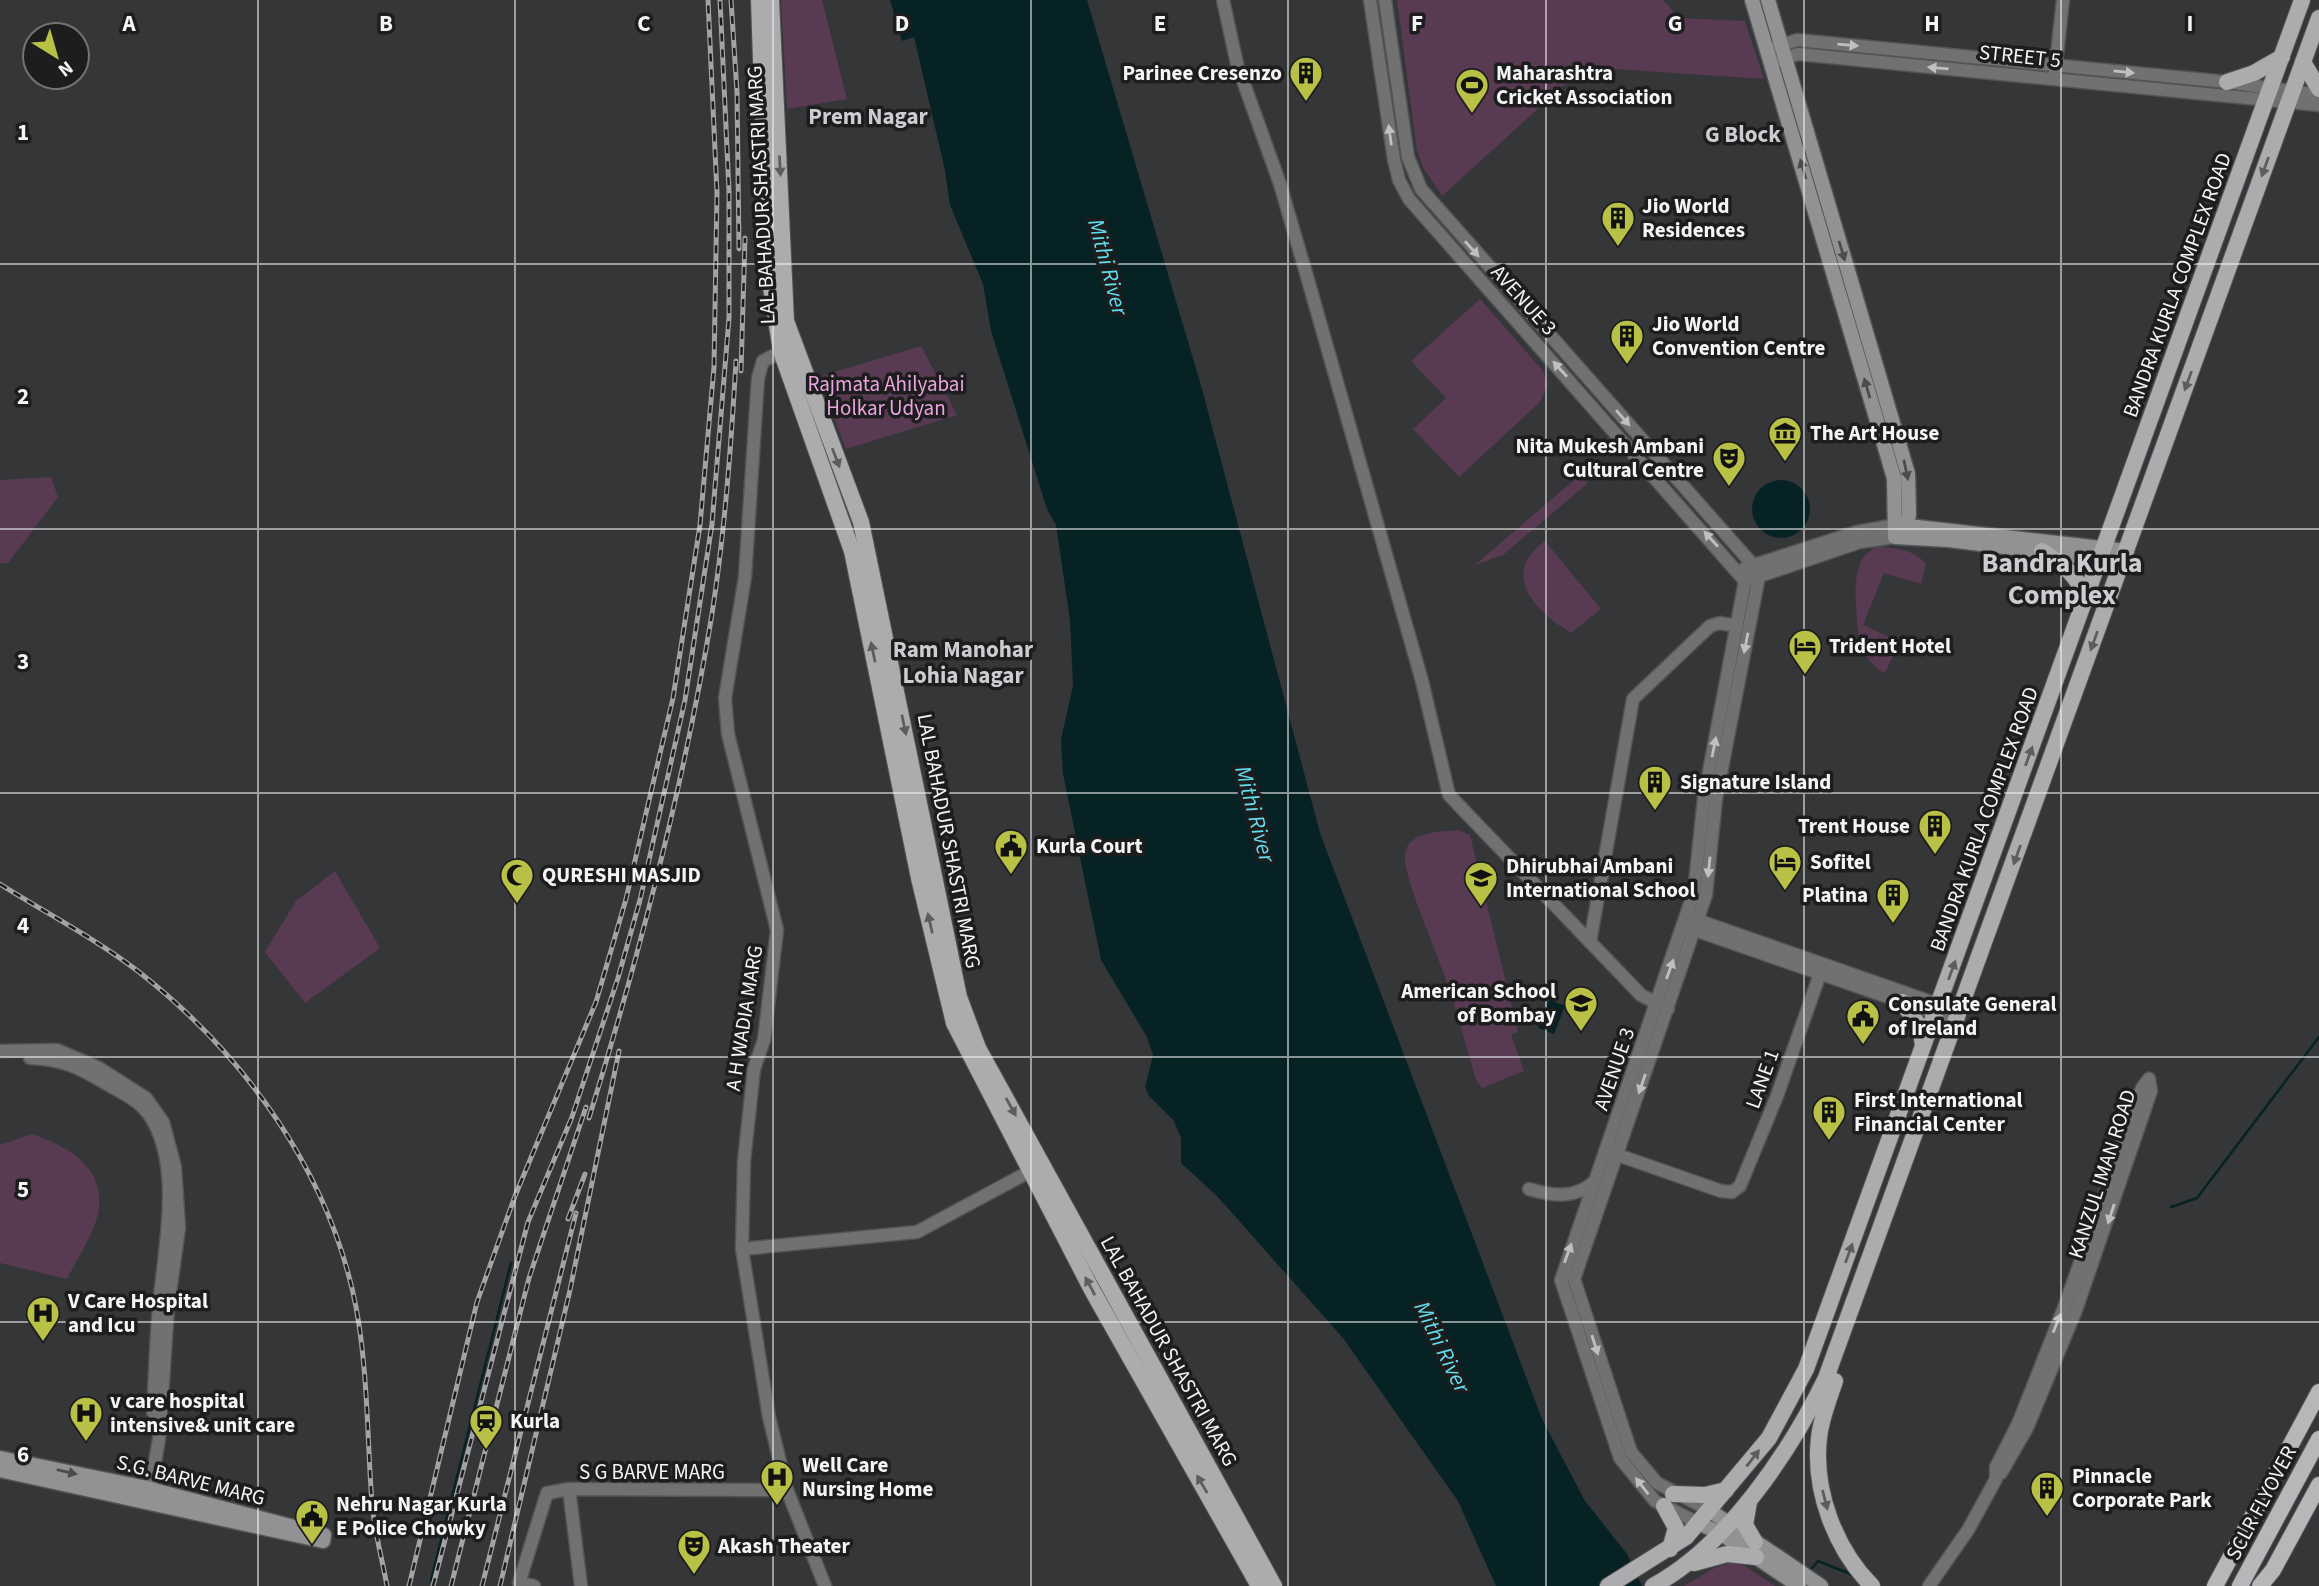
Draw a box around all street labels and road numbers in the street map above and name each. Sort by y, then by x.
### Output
street label: STREET 5 [1978,37,2062,75]
street label: LAL BAHADUR SHASTRI MARG [739,65,783,325]
street label: BANDRA KURLA COMPLEX ROAD [2115,148,2239,422]
street label: AVENUE 3 [1484,258,1564,342]
street label: BANDRA KURLA COMPLEX ROAD [1922,682,2046,956]
street label: LAL BAHADUR SHASTRI MARG [910,711,988,971]
street label: A H WADIA MARG [718,943,770,1093]
street label: AVENUE 3 [1586,1024,1642,1114]
street label: LANE 1 [1737,1045,1787,1113]
street label: KANZUL IMAN ROAD [2061,1086,2143,1262]
street label: LAL BAHADUR SHASTRI MARG [1093,1230,1245,1472]
street label: SCLR FLYOVER [2218,1440,2304,1566]
street label: S.G. BARVE MARG [113,1447,269,1513]
street label: S G BARVE MARG [579,1457,725,1487]

